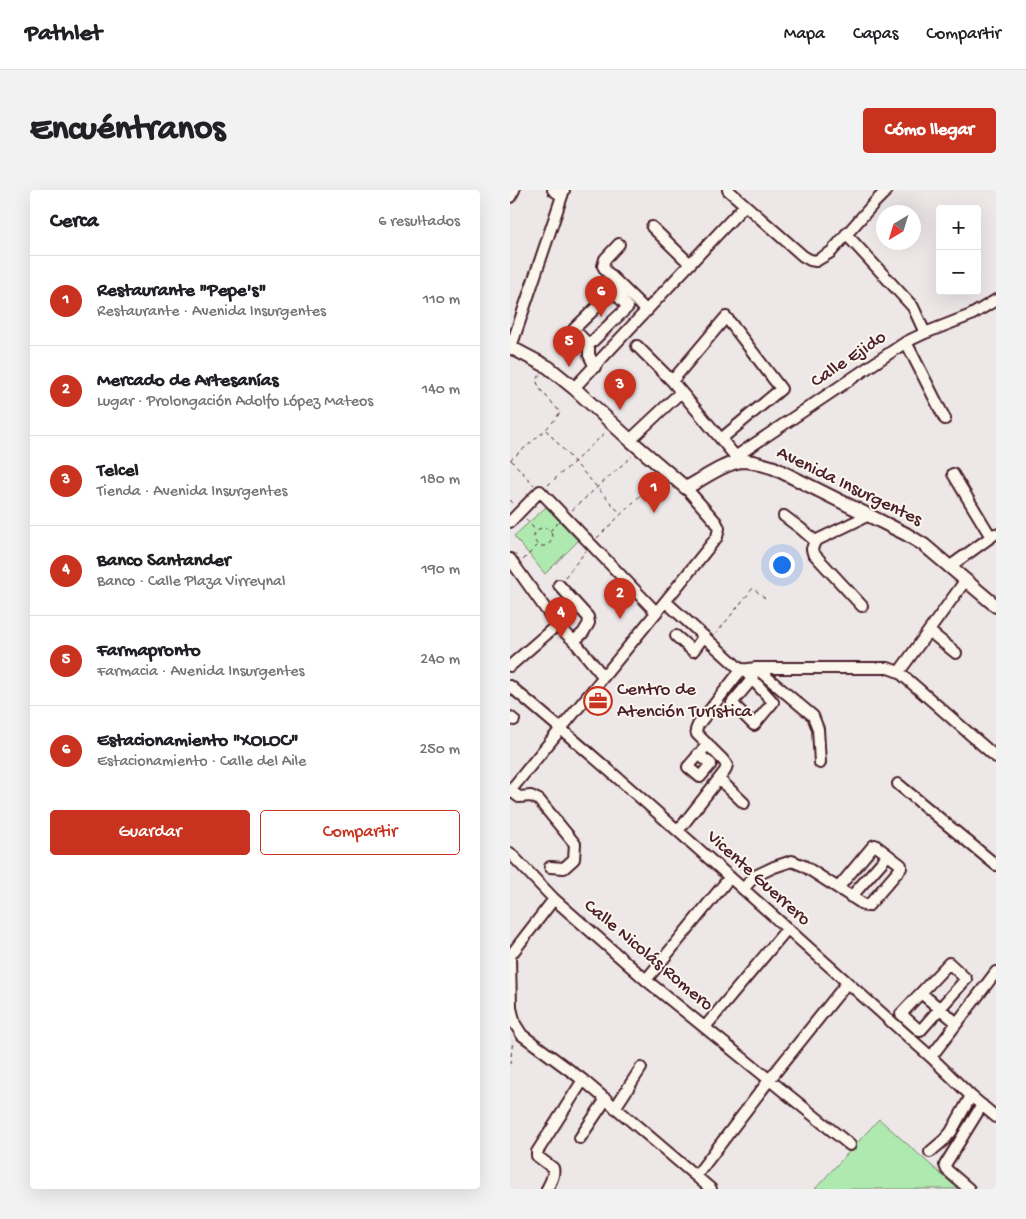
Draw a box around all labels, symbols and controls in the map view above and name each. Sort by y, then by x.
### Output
text: Pathlet [25,20,102,49]
text: Mapa [784,24,825,45]
text: Capas [853,24,898,45]
text: Compartir [926,24,1001,45]
button: Cómo llegar [863,108,996,153]
text: Encuéntranos [30,110,225,151]
north arrow [876,205,921,250]
map controls [936,205,981,295]
button: + [936,205,981,250]
text: Cerca [50,210,98,235]
text: 6 resultados [378,213,460,232]
button: − [936,250,981,295]
pin: 6 [585,276,617,317]
text: Restaurante "Pepe's" [97,280,266,303]
text: 1 [63,291,69,310]
text: 110 m [423,291,460,310]
text: Restaurante · Avenida Insurgentes [97,303,326,322]
pin: 5 [553,326,585,367]
street label: Calle Ejido [807,326,891,394]
pin: 3 [604,369,636,410]
text: Mercado de Artesanías [97,370,278,393]
text: 2 [62,381,70,400]
text: 140 m [422,381,460,400]
text: Lugar · Prolongación Adolfo López Mateos [97,393,373,412]
street label: Avenida Insurgentes [772,442,926,533]
text: Telcel [97,460,139,483]
text: 3 [62,471,70,490]
text: 180 m [421,471,460,490]
pin: 1 [638,472,670,513]
text: Tienda · Avenida Insurgentes [97,483,287,502]
text: Banco Santander [97,550,231,573]
your location [769,552,795,578]
text: 4 [62,561,70,580]
text: 190 m [421,561,460,580]
text: Banco · Calle Plaza Virreynal [97,573,285,592]
pin: 2 [604,578,636,619]
pin: 4 [545,597,577,638]
text: Farmapronto [97,640,201,663]
text: 5 [62,651,70,670]
text: 240 m [420,651,460,670]
text: Farmacia · Avenida Insurgentes [97,663,304,682]
place label: Centro de Atención Turística [617,679,753,724]
office icon: Centro de Atención Turística [583,686,613,716]
text: Estacionamiento "XOLOC" [97,730,299,753]
text: 6 [62,741,70,760]
text: 250 m [420,741,460,760]
text: Estacionamiento · Calle del Aile [97,753,306,772]
button: Guardar [50,810,250,855]
button: Compartir [260,810,460,855]
street label: Vicente Guerrero [700,825,815,932]
street label: Calle Nicolás Romero [578,895,718,1017]

